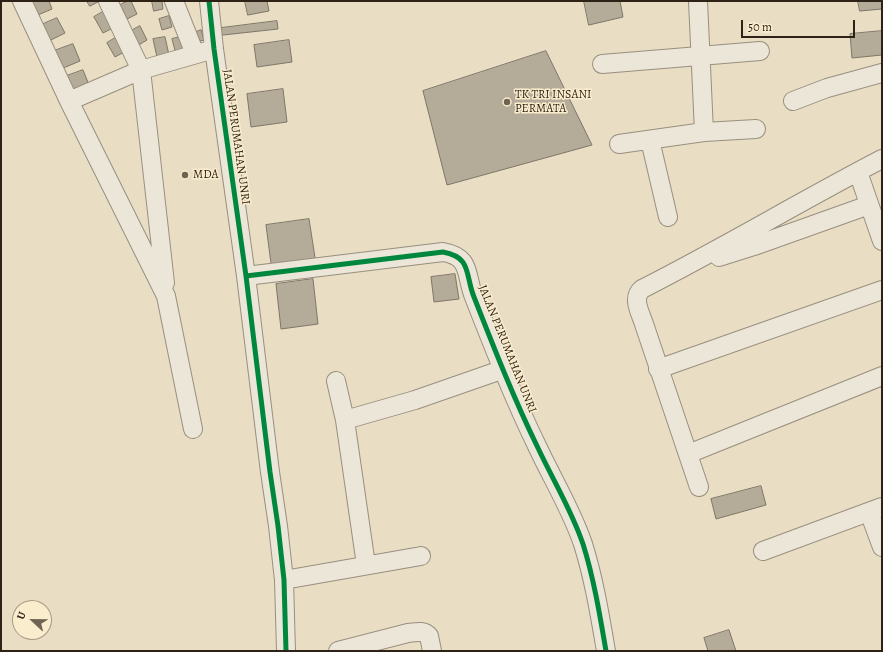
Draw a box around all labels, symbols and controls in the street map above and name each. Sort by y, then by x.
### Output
scale bar [743,12,857,38]
text: 50 m [748,19,772,35]
street label: JALAN PERUMAHAN UNRI [219,68,253,206]
place label: TK TRI INSANI PERMATA [515,88,591,116]
marker: TK TRI INSANI PERMATA [502,97,512,107]
place label: MDA [193,168,218,182]
marker: MDA [180,170,190,180]
street label: JALAN PERUMAHAN UNRI [475,283,539,415]
north arrow [12,600,52,640]
text: U [13,610,30,622]

